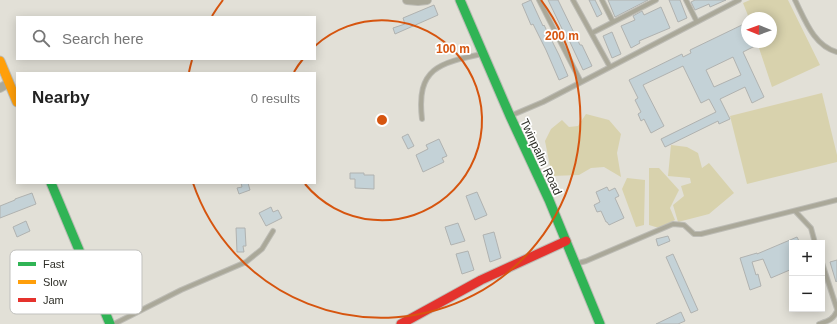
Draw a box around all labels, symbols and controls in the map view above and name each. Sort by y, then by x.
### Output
north arrow [741,12,777,48]
search box [16,16,316,60]
icon: search [30,27,52,49]
text: 200 m [545,29,579,43]
text: Search here [62,30,144,47]
text: 100 m [436,42,470,56]
text: Nearby [32,88,90,107]
text: 0 results [251,91,300,106]
centre of rings [375,113,389,127]
street label: Twinpalm Road [517,117,565,197]
map controls [789,240,825,312]
button: + [789,240,825,276]
legend [10,250,142,314]
text: Fast [43,258,64,270]
text: Slow [43,276,67,288]
button: − [789,276,825,312]
text: Jam [43,294,64,306]

